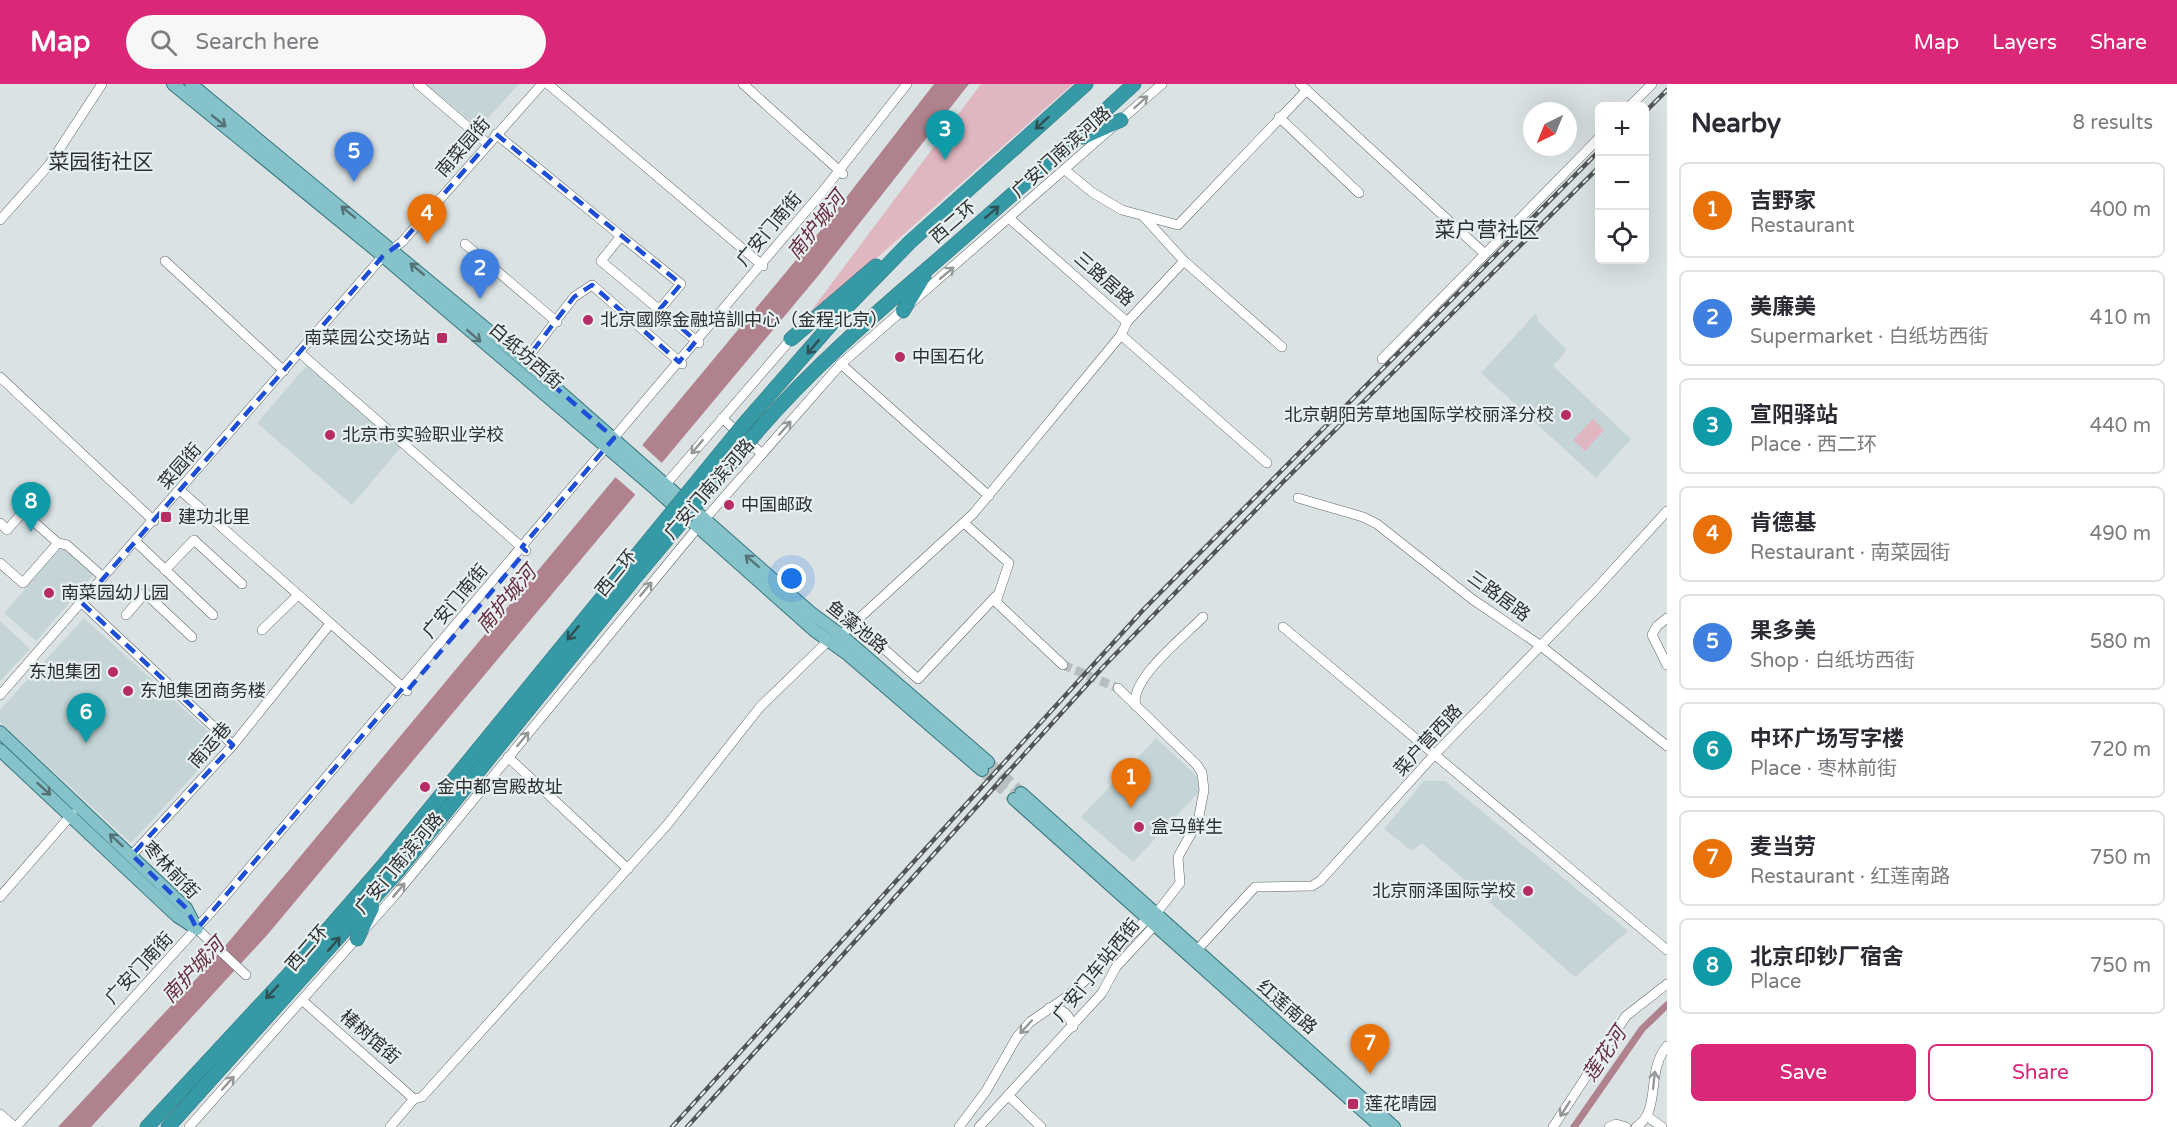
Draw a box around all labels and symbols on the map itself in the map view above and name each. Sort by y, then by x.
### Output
one-way arrow [1133,95,1148,109]
street label: 广安门南滨河路 [1007,102,1115,202]
north arrow [1523,102,1577,156]
pin: 3 [926,110,964,160]
street label: 南菜园街 [431,113,495,181]
one-way arrow [210,114,226,127]
one-way arrow [1035,116,1050,130]
pin: 5 [334,132,374,182]
district label: 菜园街社区 [49,150,154,175]
water label: 南护城河 [783,184,853,265]
street label: 广安门南街 [732,187,806,271]
pin: 4 [408,194,446,244]
street label: 西二环 [925,196,981,248]
one-way arrow [341,205,356,219]
one-way arrow [984,205,999,219]
district label: 菜户营社区 [1435,218,1540,243]
street label: 三路居路 [1070,247,1138,311]
pin: 2 [460,250,500,299]
one-way arrow [410,262,425,276]
one-way arrow [939,266,954,280]
place label: 北京國際金融培訓中心（金程北京） [600,309,888,331]
marker: 北京國際金融培訓中心（金程北京） [581,313,595,327]
street label: 白纸坊西街 [485,318,567,394]
place label: 南菜园公交场站 [304,327,430,349]
one-way arrow [466,329,482,342]
marker: 南菜园公交场站 [435,331,449,345]
one-way arrow [806,339,819,355]
place label: 中国石化 [912,346,984,368]
marker: 中国石化 [893,350,907,364]
place label: 北京朝阳芳草地国际学校丽泽分校 [1284,404,1554,426]
marker: 北京朝阳芳草地国际学校丽泽分校 [1559,408,1573,422]
one-way arrow [778,421,792,436]
place label: 北京市实验职业学校 [342,424,504,446]
marker: 北京市实验职业学校 [323,428,337,442]
street label: 广安门南滨河路 [659,434,759,544]
street label: 菜园街 [154,438,206,494]
one-way arrow [691,439,704,455]
pin: 8 [12,482,51,532]
place label: 中国邮政 [741,494,813,516]
marker: 中国邮政 [722,498,736,512]
place label: 建功北里 [178,506,250,528]
marker: 建功北里 [159,510,173,524]
street label: 西二环 [590,545,642,601]
one-way arrow [745,554,761,568]
water label: 南护城河 [472,558,544,638]
street label: 广安门南街 [418,559,492,643]
your location [777,564,806,593]
street label: 三路居路 [1463,566,1535,626]
one-way arrow [640,581,653,597]
place label: 南菜园幼儿园 [61,582,169,604]
marker: 南菜园幼儿园 [42,586,56,600]
street label: 鱼藻池路 [822,596,892,658]
one-way arrow [567,625,580,641]
place label: 东旭集团 [29,661,101,683]
marker: 东旭集团 [106,665,120,679]
place label: 东旭集团商务楼 [140,680,266,702]
marker: 东旭集团商务楼 [121,684,135,698]
pin: 6 [66,694,106,743]
street label: 菜户营西路 [1389,700,1467,780]
street label: 南运巷 [184,717,236,773]
one-way arrow [516,731,529,747]
pin: 1 [1112,758,1150,808]
place label: 金中都宫殿故址 [437,776,563,798]
marker: 金中都宫殿故址 [418,780,432,794]
one-way arrow [36,782,51,796]
street label: 广安门南滨河路 [350,808,448,918]
place label: 盒马鲜生 [1151,816,1223,838]
marker: 盒马鲜生 [1132,820,1146,834]
one-way arrow [108,833,123,847]
street label: 枣林前街 [138,836,204,904]
place label: 北京丽泽国际学校 [1372,880,1516,902]
one-way arrow [392,883,406,898]
marker: 北京丽泽国际学校 [1521,884,1535,898]
street label: 广安门车站西街 [1048,914,1144,1026]
street label: 西二环 [281,920,333,976]
street label: 广安门南街 [100,928,178,1008]
water label: 南护城河 [158,930,233,1008]
one-way arrow [327,937,341,952]
street label: 红莲南路 [1253,975,1321,1039]
one-way arrow [266,984,280,999]
street label: 椿树馆街 [336,1005,404,1069]
one-way arrow [1019,1019,1033,1034]
water label: 莲花河 [1578,1020,1634,1086]
pin: 7 [1350,1024,1390,1074]
one-way arrow [1648,1070,1659,1090]
one-way arrow [221,1076,235,1091]
place label: 莲花晴园 [1365,1093,1437,1115]
marker: 莲花晴园 [1346,1097,1360,1111]
one-way arrow [1559,1100,1571,1117]

